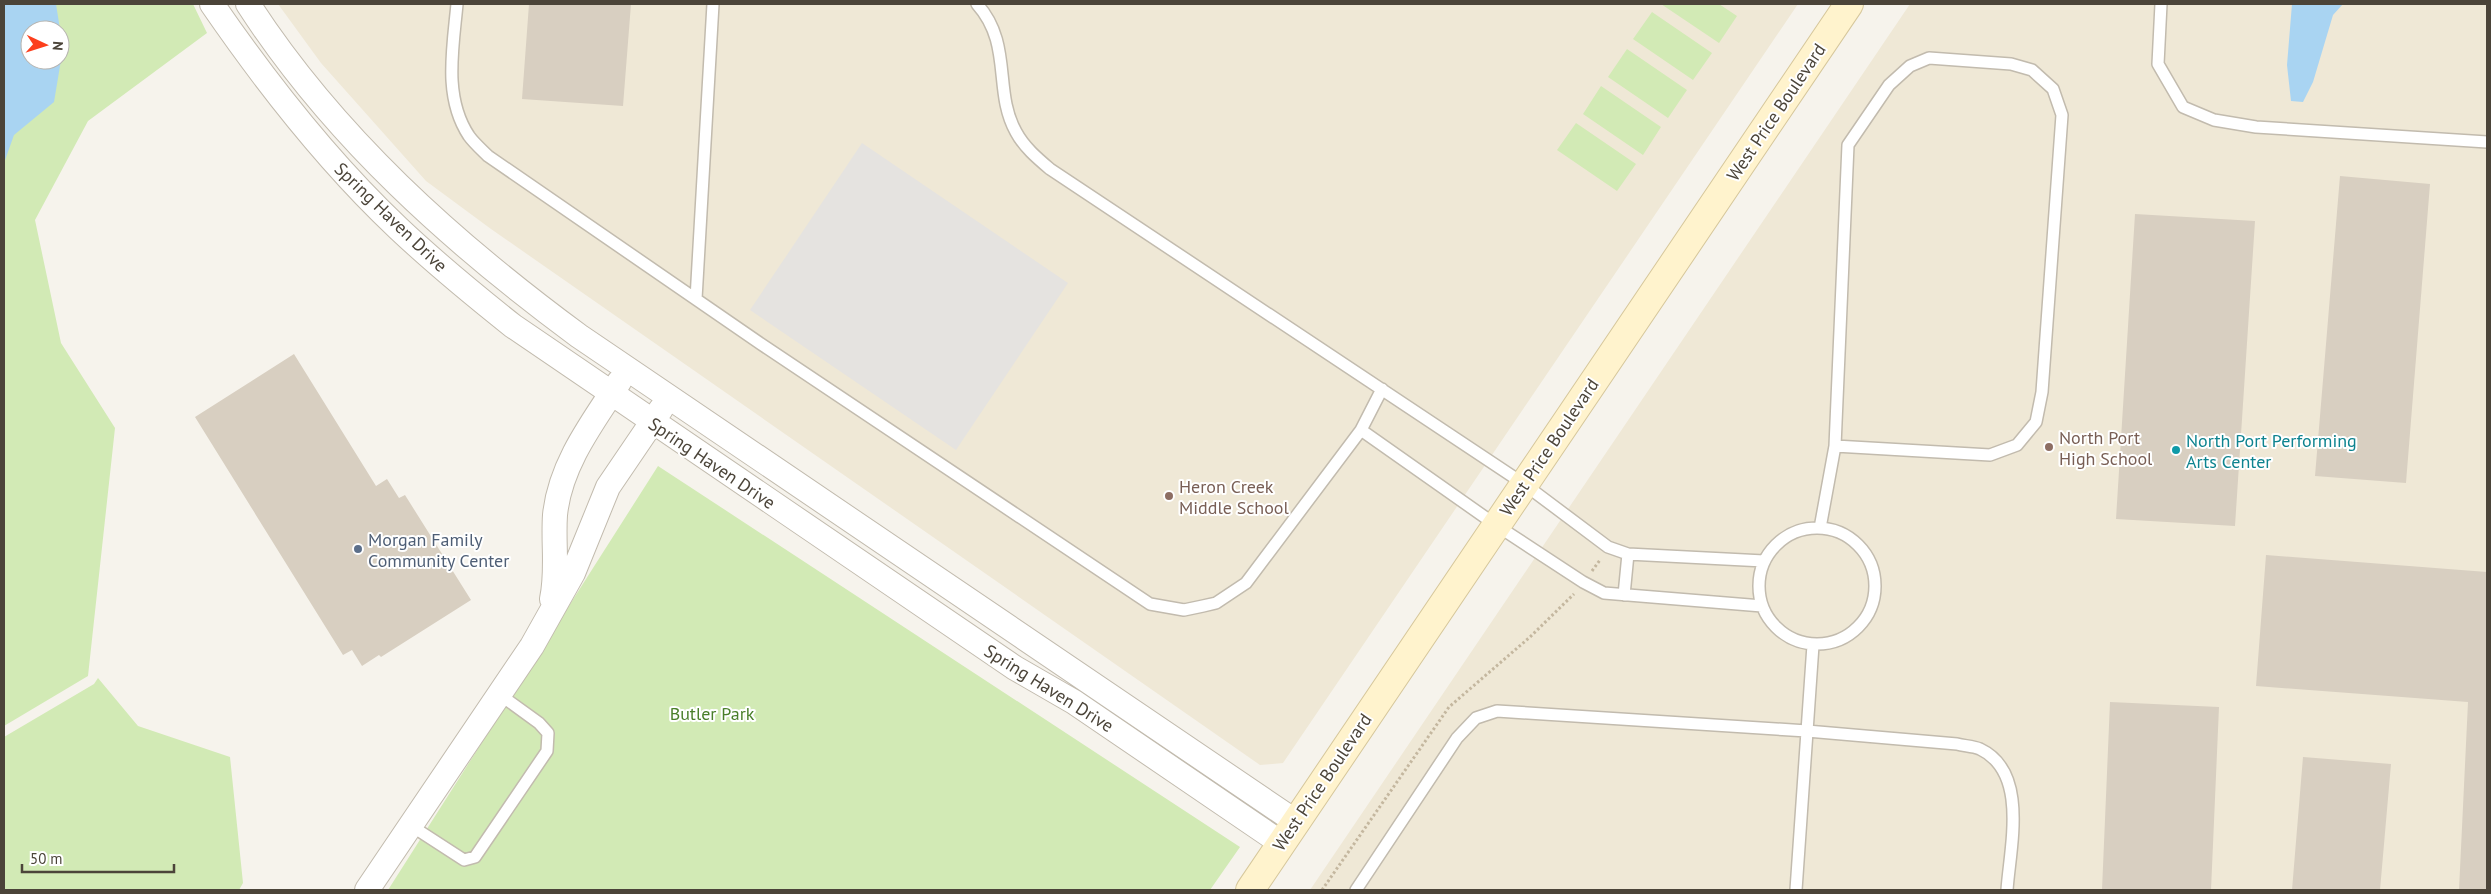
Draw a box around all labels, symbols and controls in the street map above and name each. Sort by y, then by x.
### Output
north arrow [20,20,70,70]
street label: West Price Boulevard [1721,39,1831,185]
text: N [49,41,67,51]
street label: Spring Haven Drive [330,157,452,277]
street label: West Price Boulevard [1494,374,1604,520]
street label: Spring Haven Drive [644,412,780,514]
place label: North Port High School [2059,426,2153,470]
place label: North Port Performing Arts Center [2186,429,2357,473]
marker: North Port High School [2043,441,2055,453]
marker: North Port Performing Arts Center [2170,444,2182,456]
place label: Heron Creek Middle School [1179,475,1289,519]
marker: Heron Creek Middle School [1163,490,1175,502]
place label: Morgan Family Community Center [368,528,509,572]
marker: Morgan Family Community Center [352,543,364,555]
street label: Spring Haven Drive [980,639,1118,737]
park label: Butler Park [670,702,755,725]
street label: West Price Boulevard [1267,709,1377,855]
scale bar [22,842,175,874]
text: 50 m [30,849,63,868]

